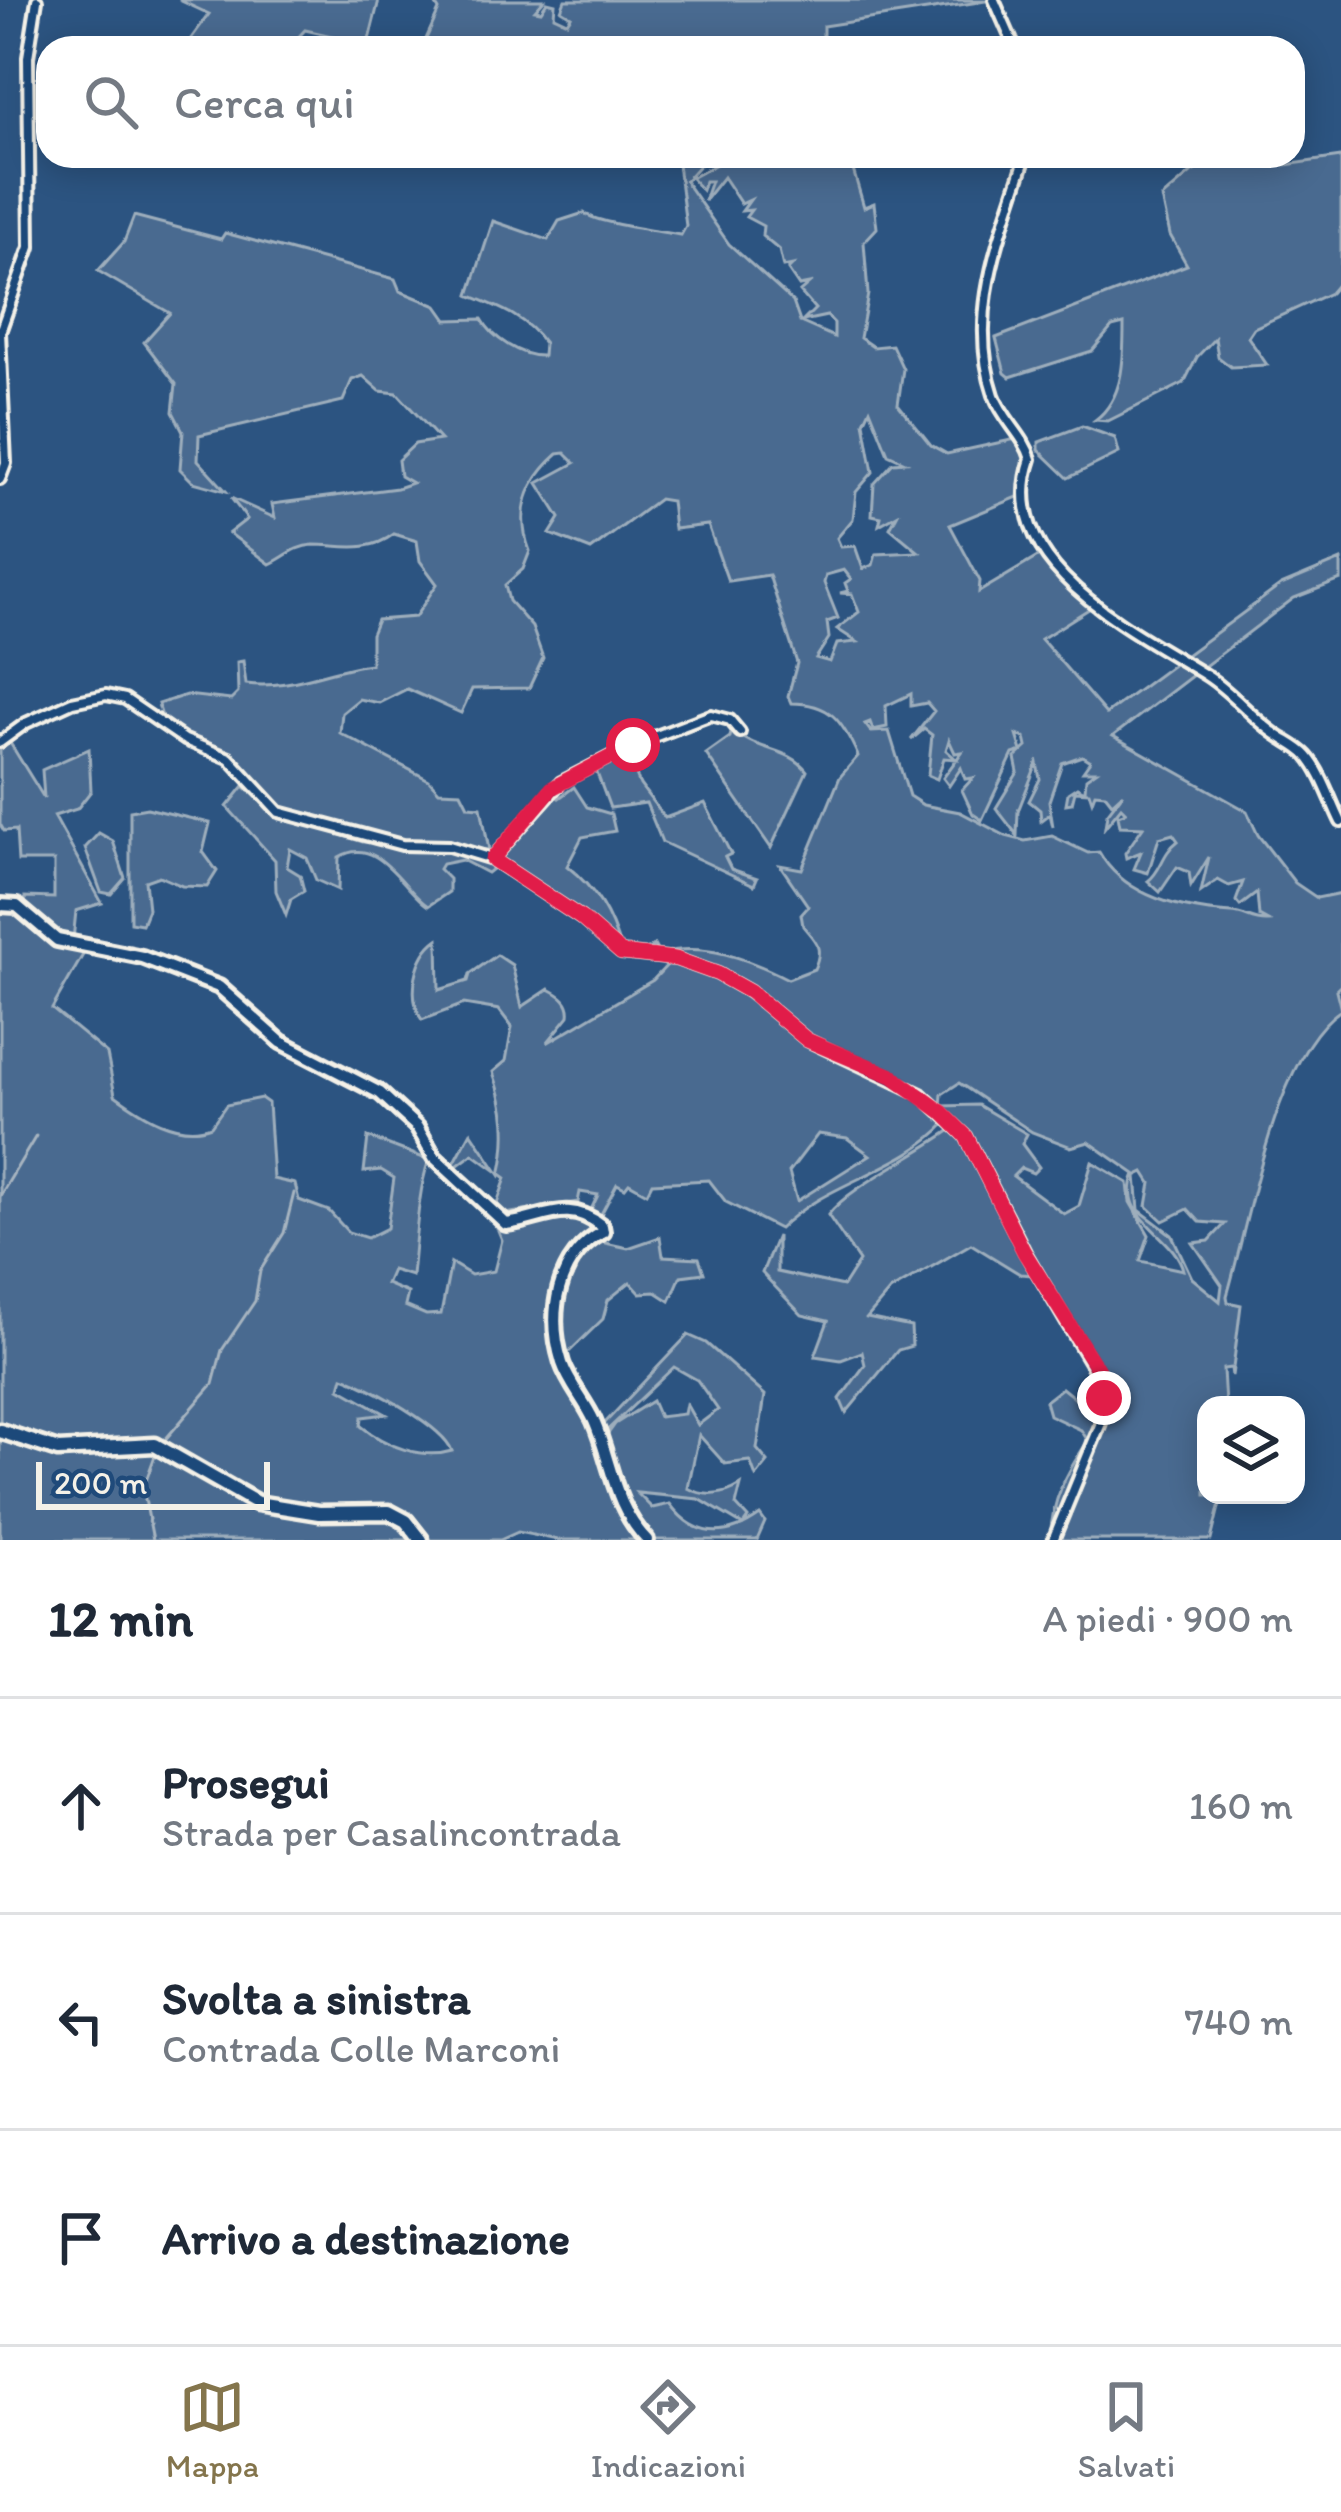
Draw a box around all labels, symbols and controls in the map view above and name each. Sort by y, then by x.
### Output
search box [36,36,1305,168]
icon: search [78,69,144,135]
text: Cerca qui [174,75,355,129]
route start [606,718,660,772]
route end [1077,1371,1131,1425]
map controls [1197,1396,1305,1504]
button: layers [1197,1396,1305,1504]
scale bar [36,1456,270,1509]
text: 200 m [54,1463,147,1502]
text: 12 min [48,1588,193,1649]
text: A piedi · 900 m [1042,1595,1293,1642]
text: Prosegui [162,1755,330,1809]
icon: ahead [48,1773,114,1839]
text: 160 m [1189,1782,1293,1829]
text: Strada per Casalincontrada [162,1809,621,1856]
text: Svolta a sinistra [162,1971,471,2025]
icon: left [48,1989,114,2055]
text: 740 m [1185,1998,1293,2045]
text: Contrada Colle Marconi [162,2025,560,2072]
icon: arrive [48,2205,114,2271]
text: Arrivo a destinazione [162,2211,570,2265]
tab: Mappa [166,2374,259,2485]
tab: Indicazioni [591,2374,746,2485]
tab: Salvati [1078,2374,1175,2485]

